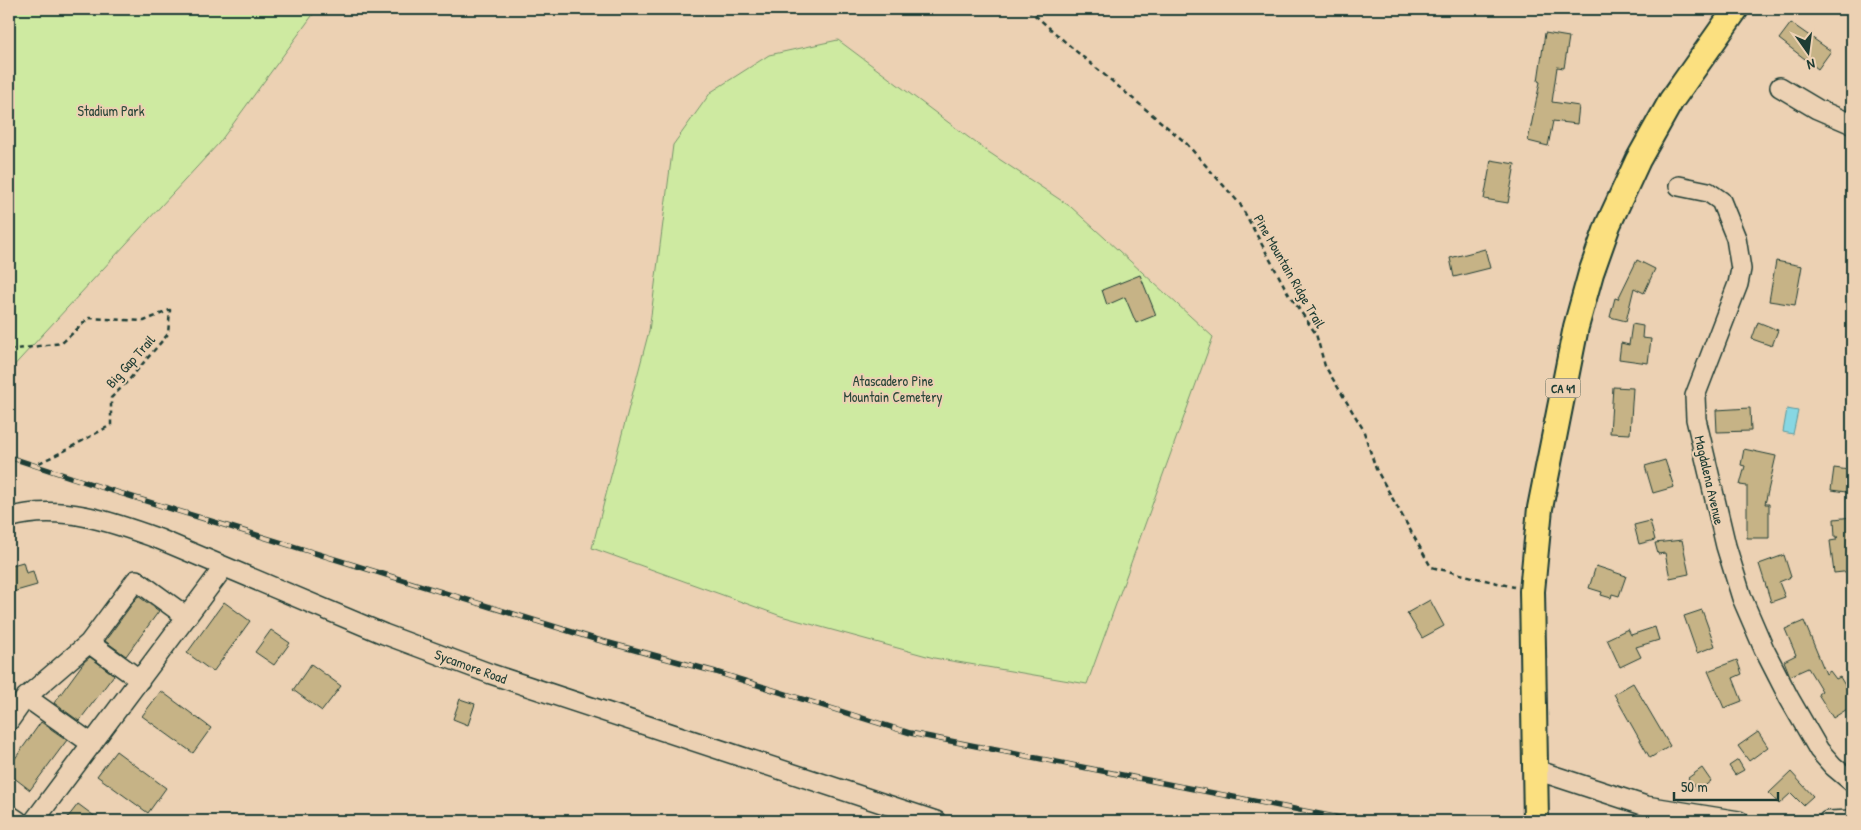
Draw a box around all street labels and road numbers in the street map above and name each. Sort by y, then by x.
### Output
street label: Pine Mountain Ridge Trail [1249,211,1330,332]
street label: Big Gap Trail [101,330,160,392]
road number: CA 41 [1546,378,1580,398]
street label: Magdalena Avenue [1690,434,1730,527]
street label: Sycamore Road [432,644,510,689]

